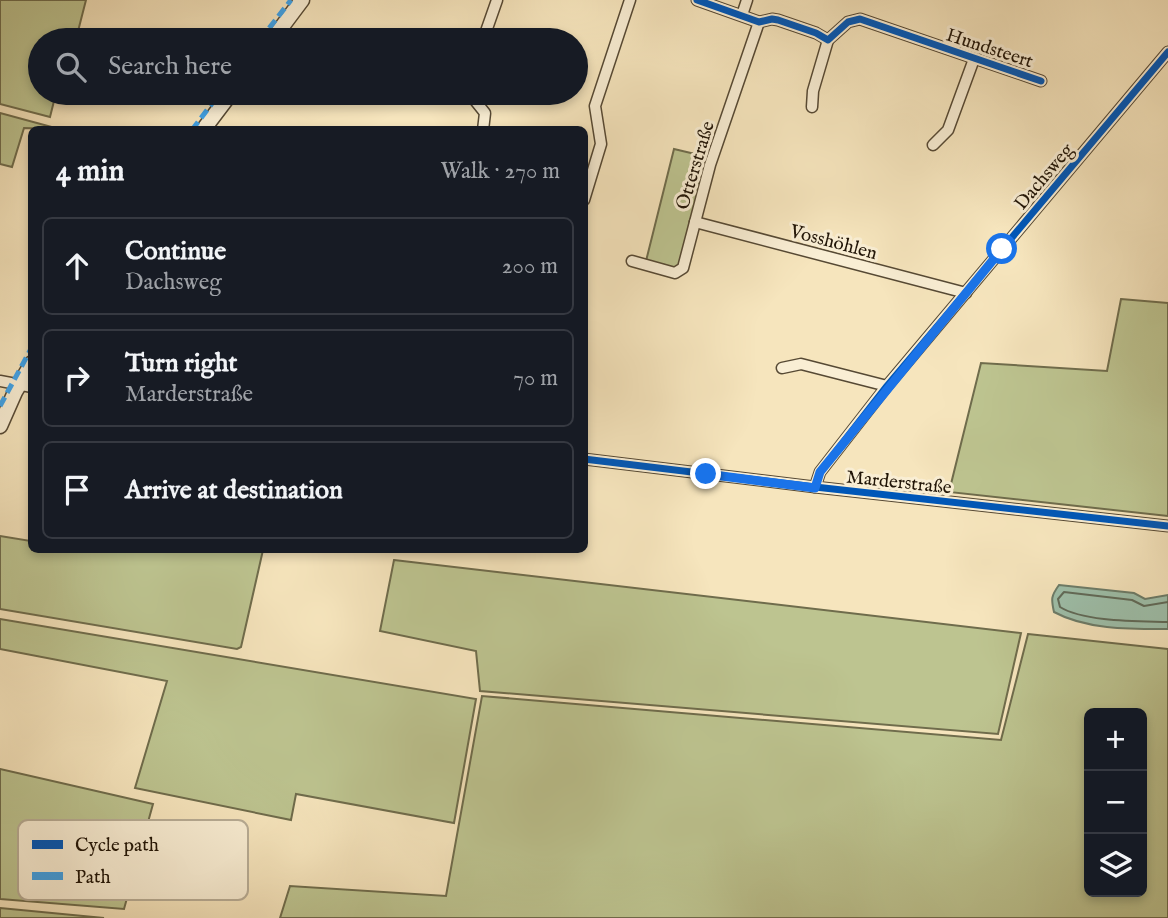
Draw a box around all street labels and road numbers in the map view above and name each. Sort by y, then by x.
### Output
street label: Hundsteert [943,24,1036,74]
street label: Otterstraße [671,118,721,213]
street label: Dachsweg [1010,138,1080,216]
street label: Vosshöhlen [786,220,880,266]
street label: Marderstraße [845,466,953,500]

